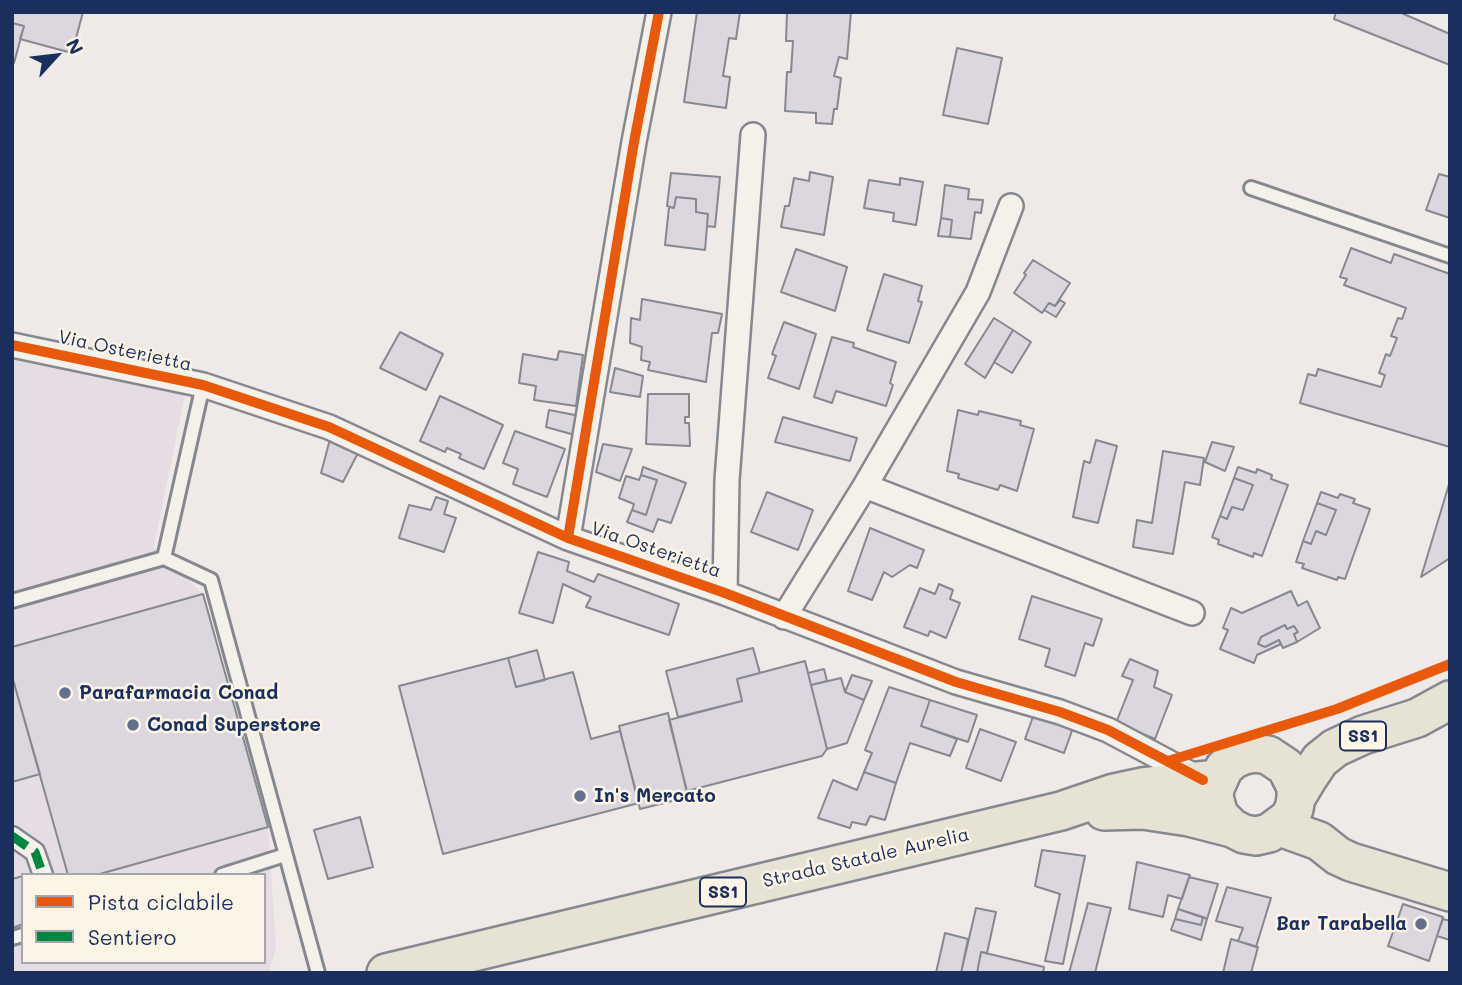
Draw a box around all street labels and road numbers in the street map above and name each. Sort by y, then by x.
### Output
street label: Via Osterietta [56,326,194,376]
street label: Via Osterietta [588,517,724,583]
road number: SS1 [1340,722,1386,750]
street label: Strada Statale Aurelia [760,823,972,893]
road number: SS1 [700,878,746,906]

